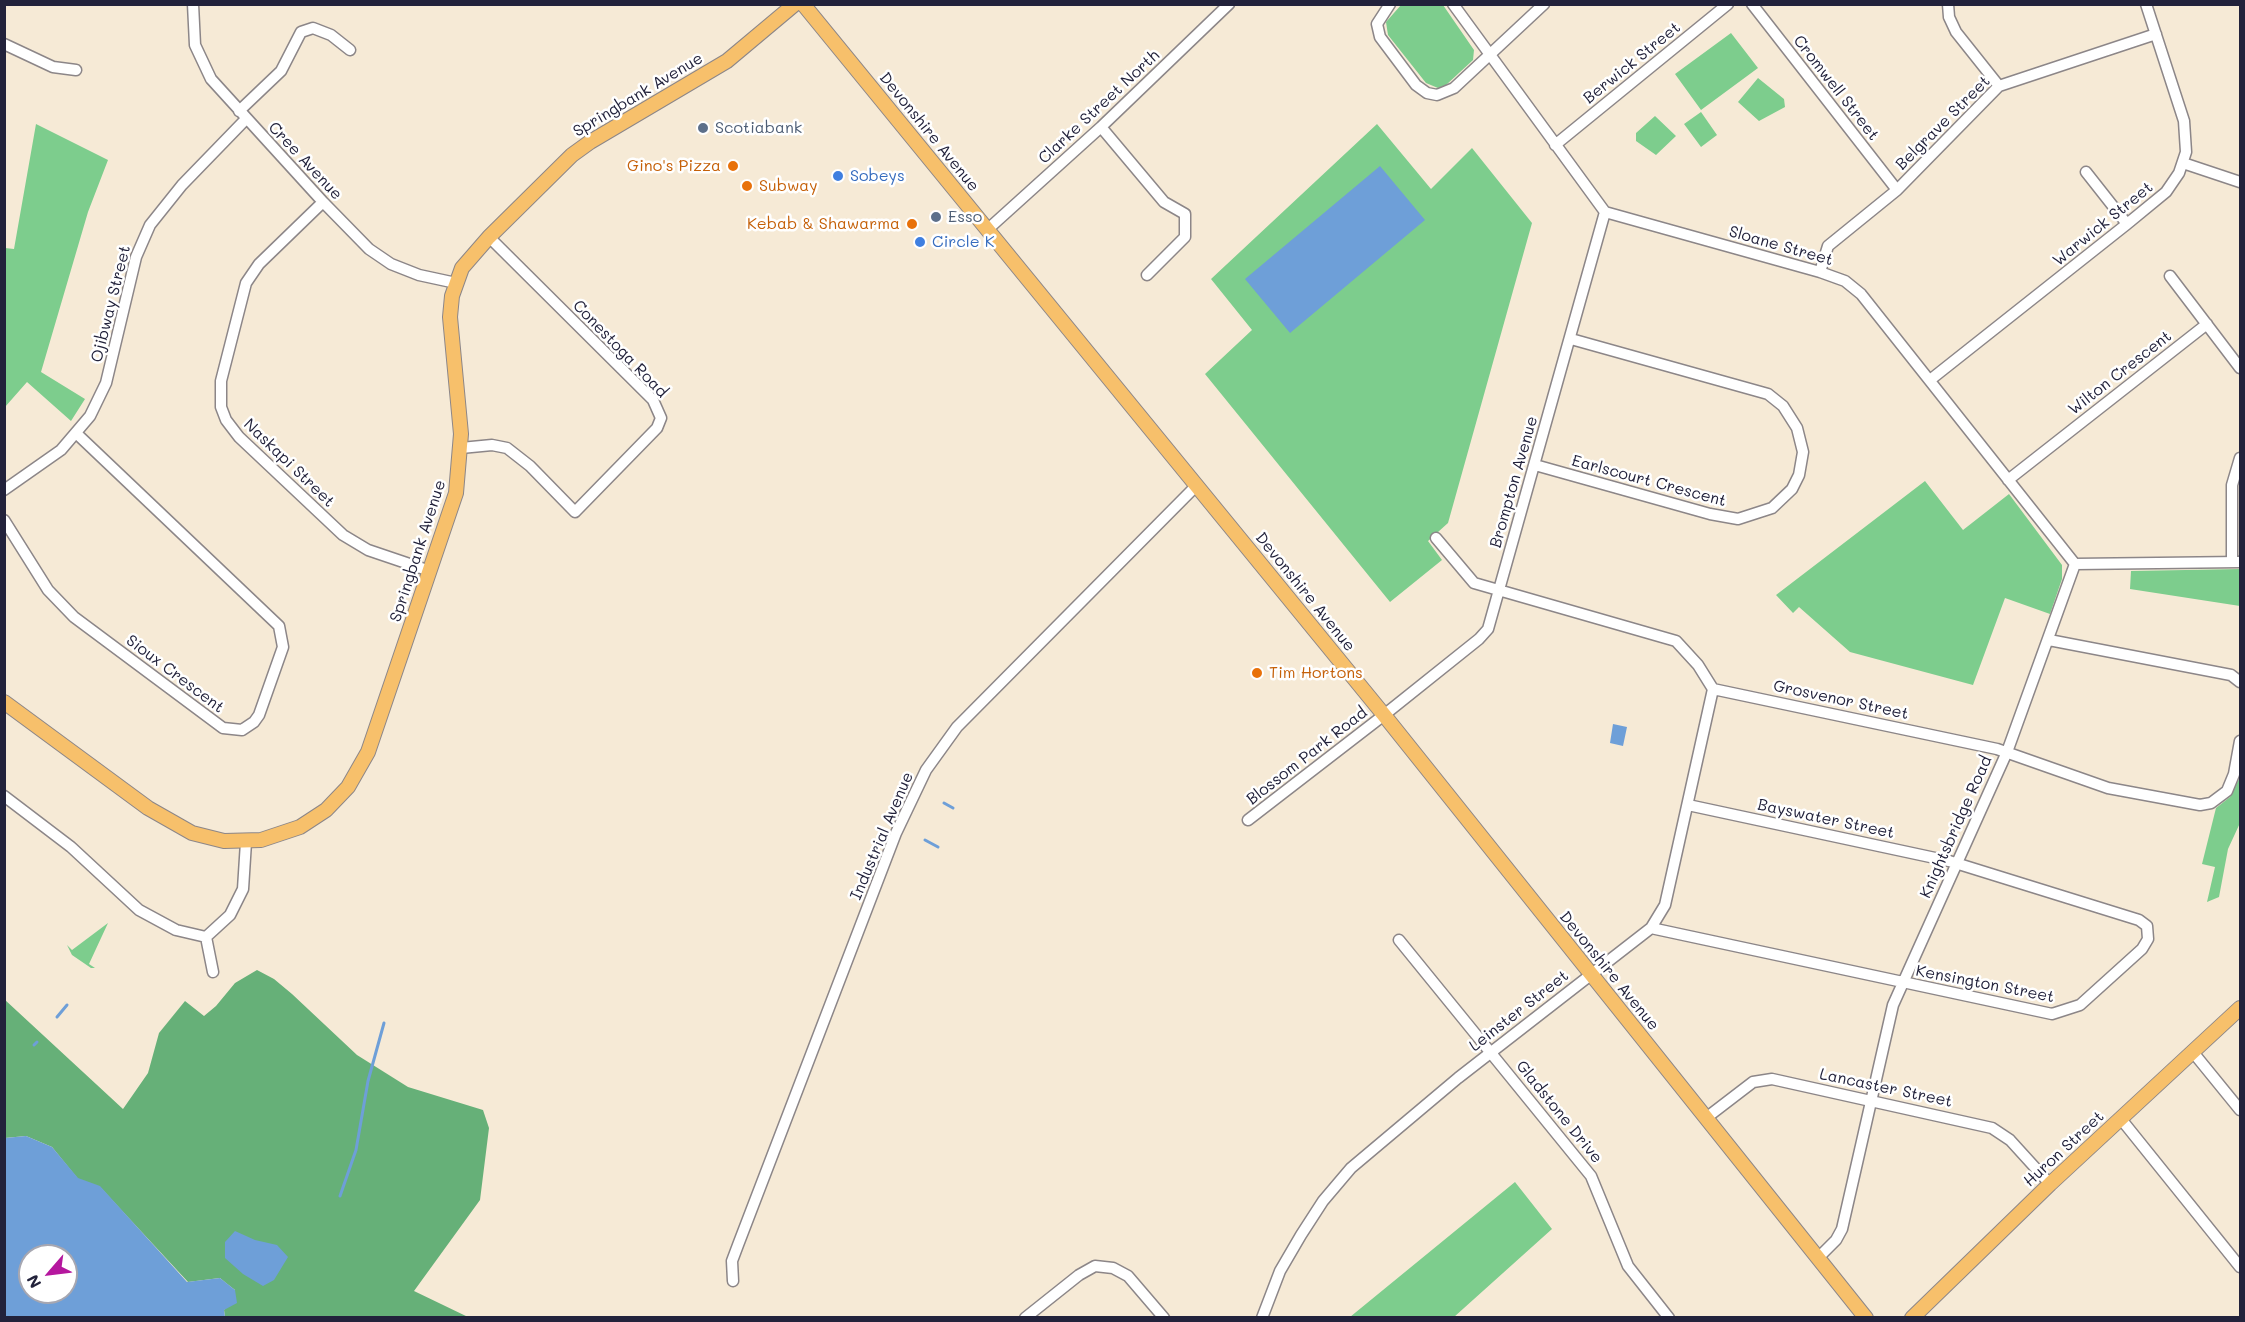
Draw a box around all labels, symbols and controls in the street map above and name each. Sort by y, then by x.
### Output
street label: Berwick Street [1580,18,1684,108]
street label: Cromwell Street [1789,32,1883,144]
street label: Clarke Street North [1035,46,1163,168]
street label: Springbank Avenue [570,49,706,141]
street label: Devonshire Avenue [875,69,983,195]
street label: Belgrave Street [1892,72,1994,174]
street label: Cree Avenue [264,118,346,204]
place label: Scotiabank [715,118,802,138]
marker: Scotiabank [696,121,710,135]
place label: Gino's Pizza [627,156,721,176]
marker: Gino's Pizza [726,159,740,173]
place label: Sobeys [850,166,905,186]
marker: Sobeys [831,169,845,183]
place label: Subway [759,176,818,196]
street label: Warwick Street [2049,178,2157,270]
marker: Subway [740,179,754,193]
place label: Esso [948,207,982,227]
marker: Esso [929,210,943,224]
place label: Kebab & Shawarma [747,214,900,234]
marker: Kebab & Shawarma [905,217,919,231]
street label: Sloane Street [1727,222,1835,270]
place label: Circle K [932,232,995,252]
marker: Circle K [913,235,927,249]
street label: Ojibway Street [87,243,135,365]
street label: Conestoga Road [569,296,671,402]
street label: Wilton Crescent [2065,327,2175,419]
street label: Brompton Avenue [1486,414,1542,550]
street label: Naskapi Street [240,415,338,511]
street label: Earlscourt Crescent [1570,451,1728,511]
street label: Springbank Avenue [386,478,450,624]
street label: Devonshire Avenue [1251,529,1359,655]
street label: Sioux Crescent [122,631,228,717]
place label: Tim Hortons [1269,663,1363,683]
marker: Tim Hortons [1250,666,1264,680]
street label: Grosvenor Street [1772,676,1910,724]
street label: Blossom Park Road [1243,703,1371,809]
street label: Knightsbridge Road [1916,753,1996,901]
street label: Industrial Avenue [846,769,918,903]
street label: Bayswater Street [1756,795,1896,843]
street label: Devonshire Avenue [1555,908,1663,1034]
street label: Kensington Street [1914,961,2056,1007]
street label: Leinster Street [1465,966,1573,1056]
street label: Gladstone Drive [1512,1057,1606,1167]
street label: Lancaster Street [1818,1065,1954,1111]
street label: Huron Street [2020,1107,2108,1191]
north arrow [18,1244,78,1304]
text: N [21,1271,46,1292]

